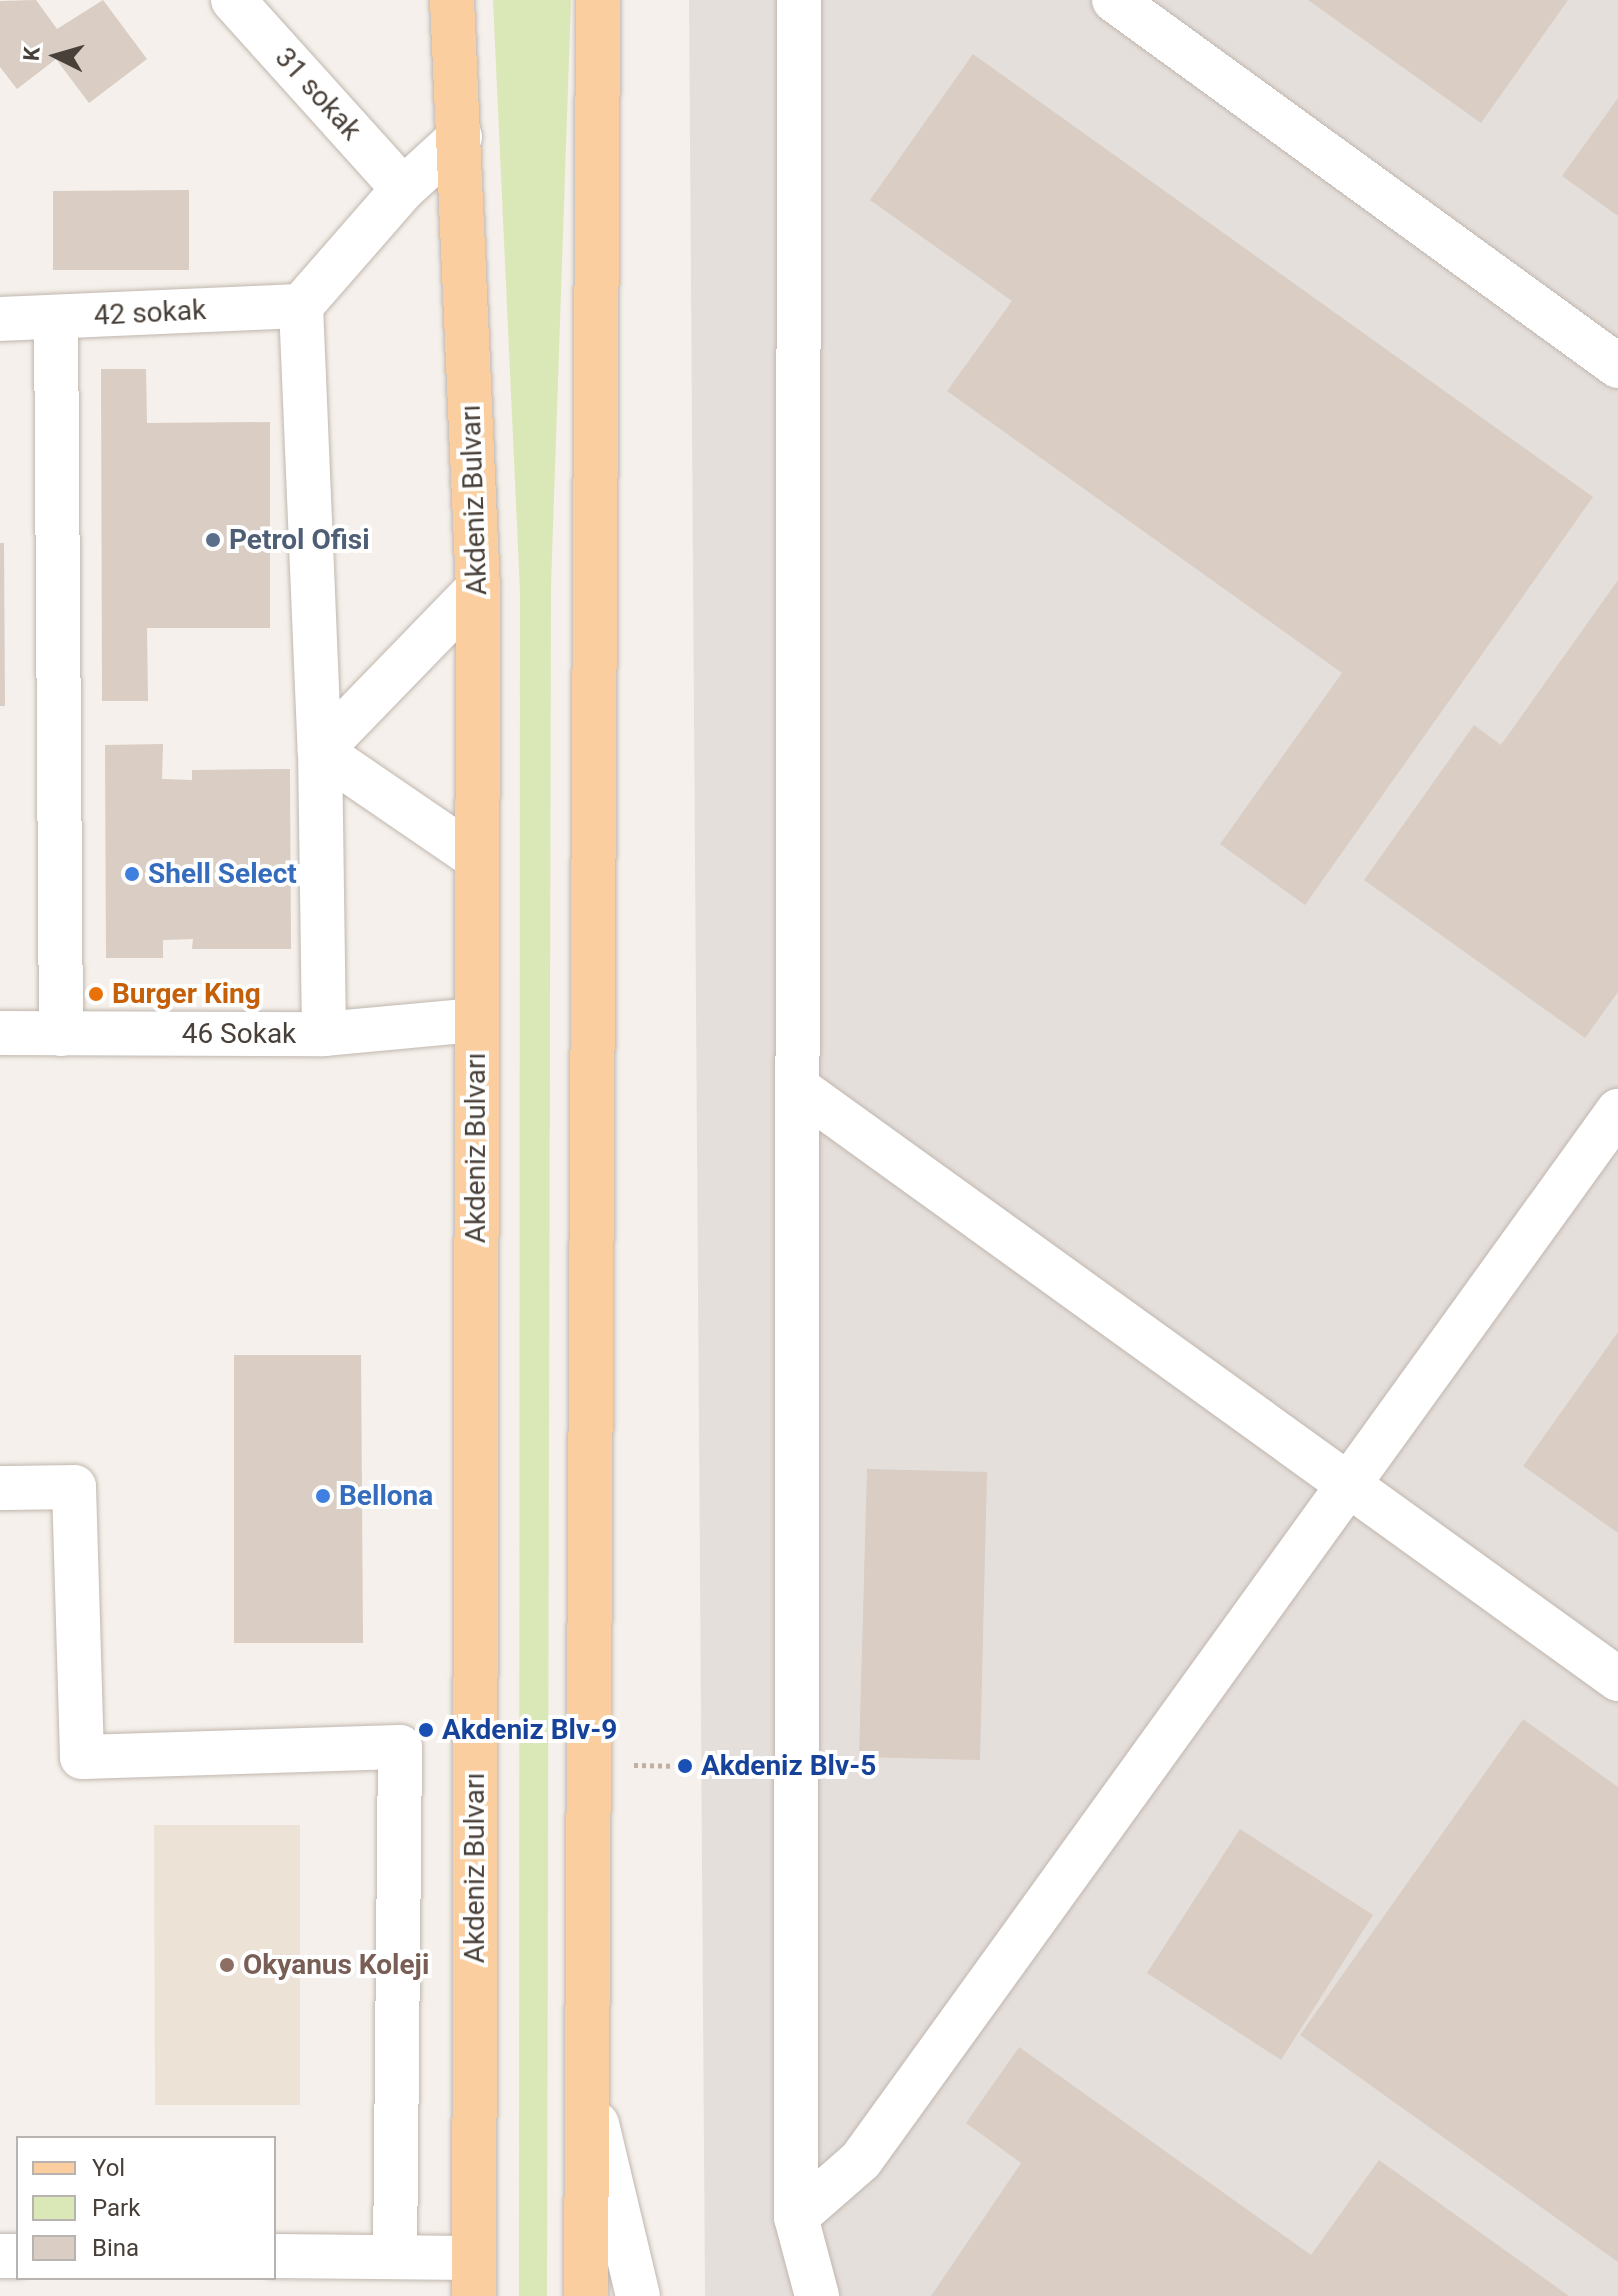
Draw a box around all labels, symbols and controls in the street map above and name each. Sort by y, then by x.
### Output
north arrow [16,16,96,96]
street label: 31 sokak [268,41,368,147]
text: K [19,46,45,62]
street label: 42 sokak [93,293,207,333]
street label: Akdeniz Bulvarı [454,404,494,596]
place label: Petrol Ofisi [229,523,370,557]
marker: Petrol Ofisi [204,531,222,549]
place label: Shell Select [148,857,297,891]
marker: Shell Select [123,865,141,883]
place label: Burger King [112,977,261,1011]
marker: Burger King [87,985,105,1003]
street label: 46 Sokak [182,1017,296,1051]
street label: Akdeniz Bulvarı [459,1053,493,1243]
place label: Bellona [339,1479,433,1513]
marker: Bellona [314,1487,332,1505]
place label: Akdeniz Blv-9 [442,1713,617,1747]
marker: Akdeniz Blv-9 [417,1721,435,1739]
place label: Akdeniz Blv-5 [701,1749,876,1783]
marker: Akdeniz Blv-5 [676,1757,694,1775]
street label: Akdeniz Bulvarı [458,1773,492,1963]
place label: Okyanus Koleji [243,1948,429,1982]
marker: Okyanus Koleji [218,1956,236,1974]
legend [16,2136,276,2280]
text: Yol [92,2154,125,2182]
text: Park [92,2194,140,2222]
text: Bina [92,2234,139,2262]

